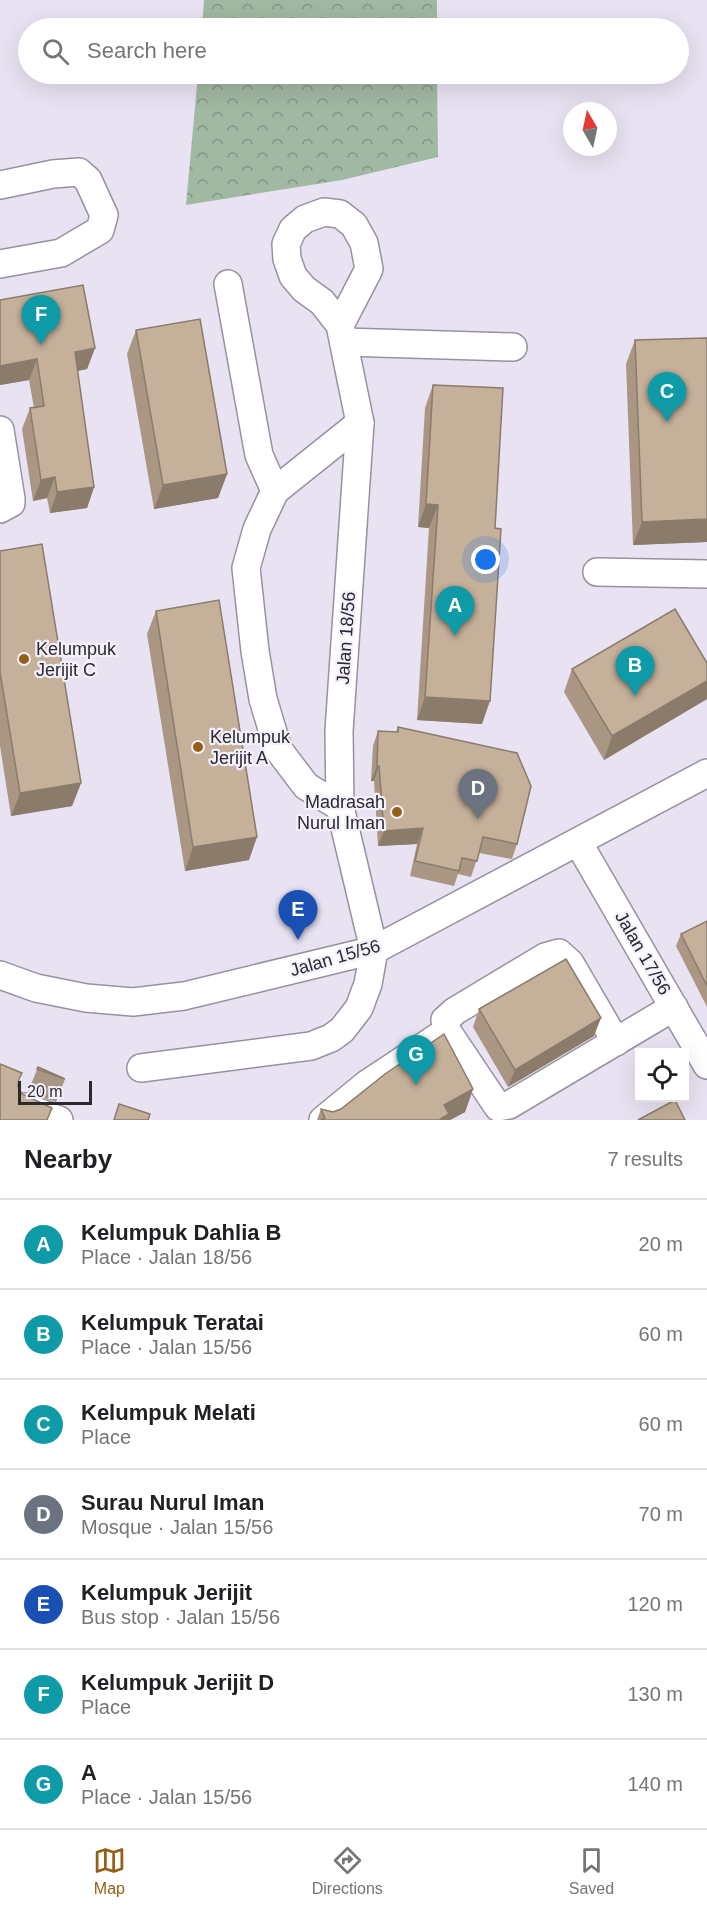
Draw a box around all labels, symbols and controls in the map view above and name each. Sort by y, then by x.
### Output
search box [18,18,689,84]
icon: search [39,35,72,68]
text: Search here [87,38,207,63]
north arrow [563,102,617,156]
pin: F [22,296,60,345]
pin: C [648,372,686,422]
your location [471,545,500,574]
pin: A [436,586,474,636]
street label: Jalan 18/56 [333,591,359,685]
place label: Kelumpuk Jerijit C [36,639,117,680]
pin: B [616,646,654,696]
marker: Kelumpuk Jerijit C [17,652,31,666]
place label: Kelumpuk Jerijit A [210,727,291,768]
marker: Kelumpuk Jerijit A [191,740,205,754]
pin: D [458,770,498,819]
place label: Madrasah Nurul Iman [297,792,385,833]
marker: Madrasah Nurul Iman [390,805,404,819]
pin: E [278,890,318,940]
street label: Jalan 17/56 [611,908,675,998]
street label: Jalan 15/56 [288,936,382,980]
pin: G [396,1036,436,1085]
map controls [635,1048,689,1102]
button: locate [635,1048,689,1102]
scale bar [18,1078,92,1106]
text: 20 m [27,1083,63,1100]
text: Nearby [24,1144,112,1174]
text: 7 results [607,1148,683,1170]
text: Kelumpuk Dahlia B [81,1220,281,1245]
text: A [36,1233,51,1255]
text: 20 m [639,1233,683,1255]
text: Place · Jalan 18/56 [81,1246,252,1268]
text: Kelumpuk Teratai [81,1310,264,1335]
text: B [36,1323,51,1345]
text: 60 m [639,1323,683,1345]
text: Place · Jalan 15/56 [81,1336,252,1358]
text: Kelumpuk Melati [81,1400,256,1425]
text: C [36,1413,51,1435]
text: 60 m [639,1413,683,1435]
text: Place [81,1426,131,1448]
text: Surau Nurul Iman [81,1490,264,1515]
text: D [36,1503,51,1525]
text: 70 m [639,1503,683,1525]
text: Mosque · Jalan 15/56 [81,1516,273,1538]
text: Kelumpuk Jerijit [81,1580,252,1605]
text: E [37,1593,50,1615]
text: 120 m [627,1593,683,1615]
text: Bus stop · Jalan 15/56 [81,1606,280,1628]
text: Kelumpuk Jerijit D [81,1670,274,1695]
text: F [37,1683,50,1705]
text: 130 m [627,1683,683,1705]
text: Place [81,1696,131,1718]
text: A [81,1760,97,1785]
text: G [36,1773,51,1795]
text: 140 m [627,1773,683,1795]
text: Place · Jalan 15/56 [81,1786,252,1808]
tab: Map [93,1844,126,1898]
tab: Directions [312,1844,383,1898]
tab: Saved [569,1844,614,1898]

